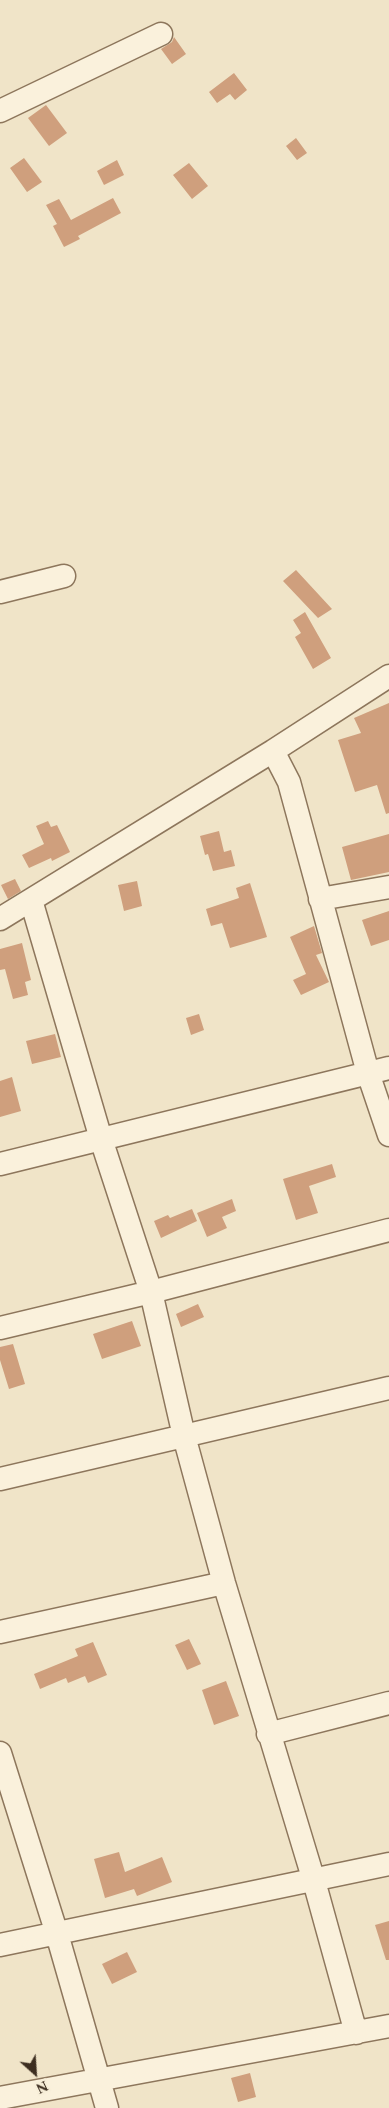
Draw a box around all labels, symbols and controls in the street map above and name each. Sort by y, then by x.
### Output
north arrow [10,2048,60,2098]
text: N [32,2075,52,2099]

